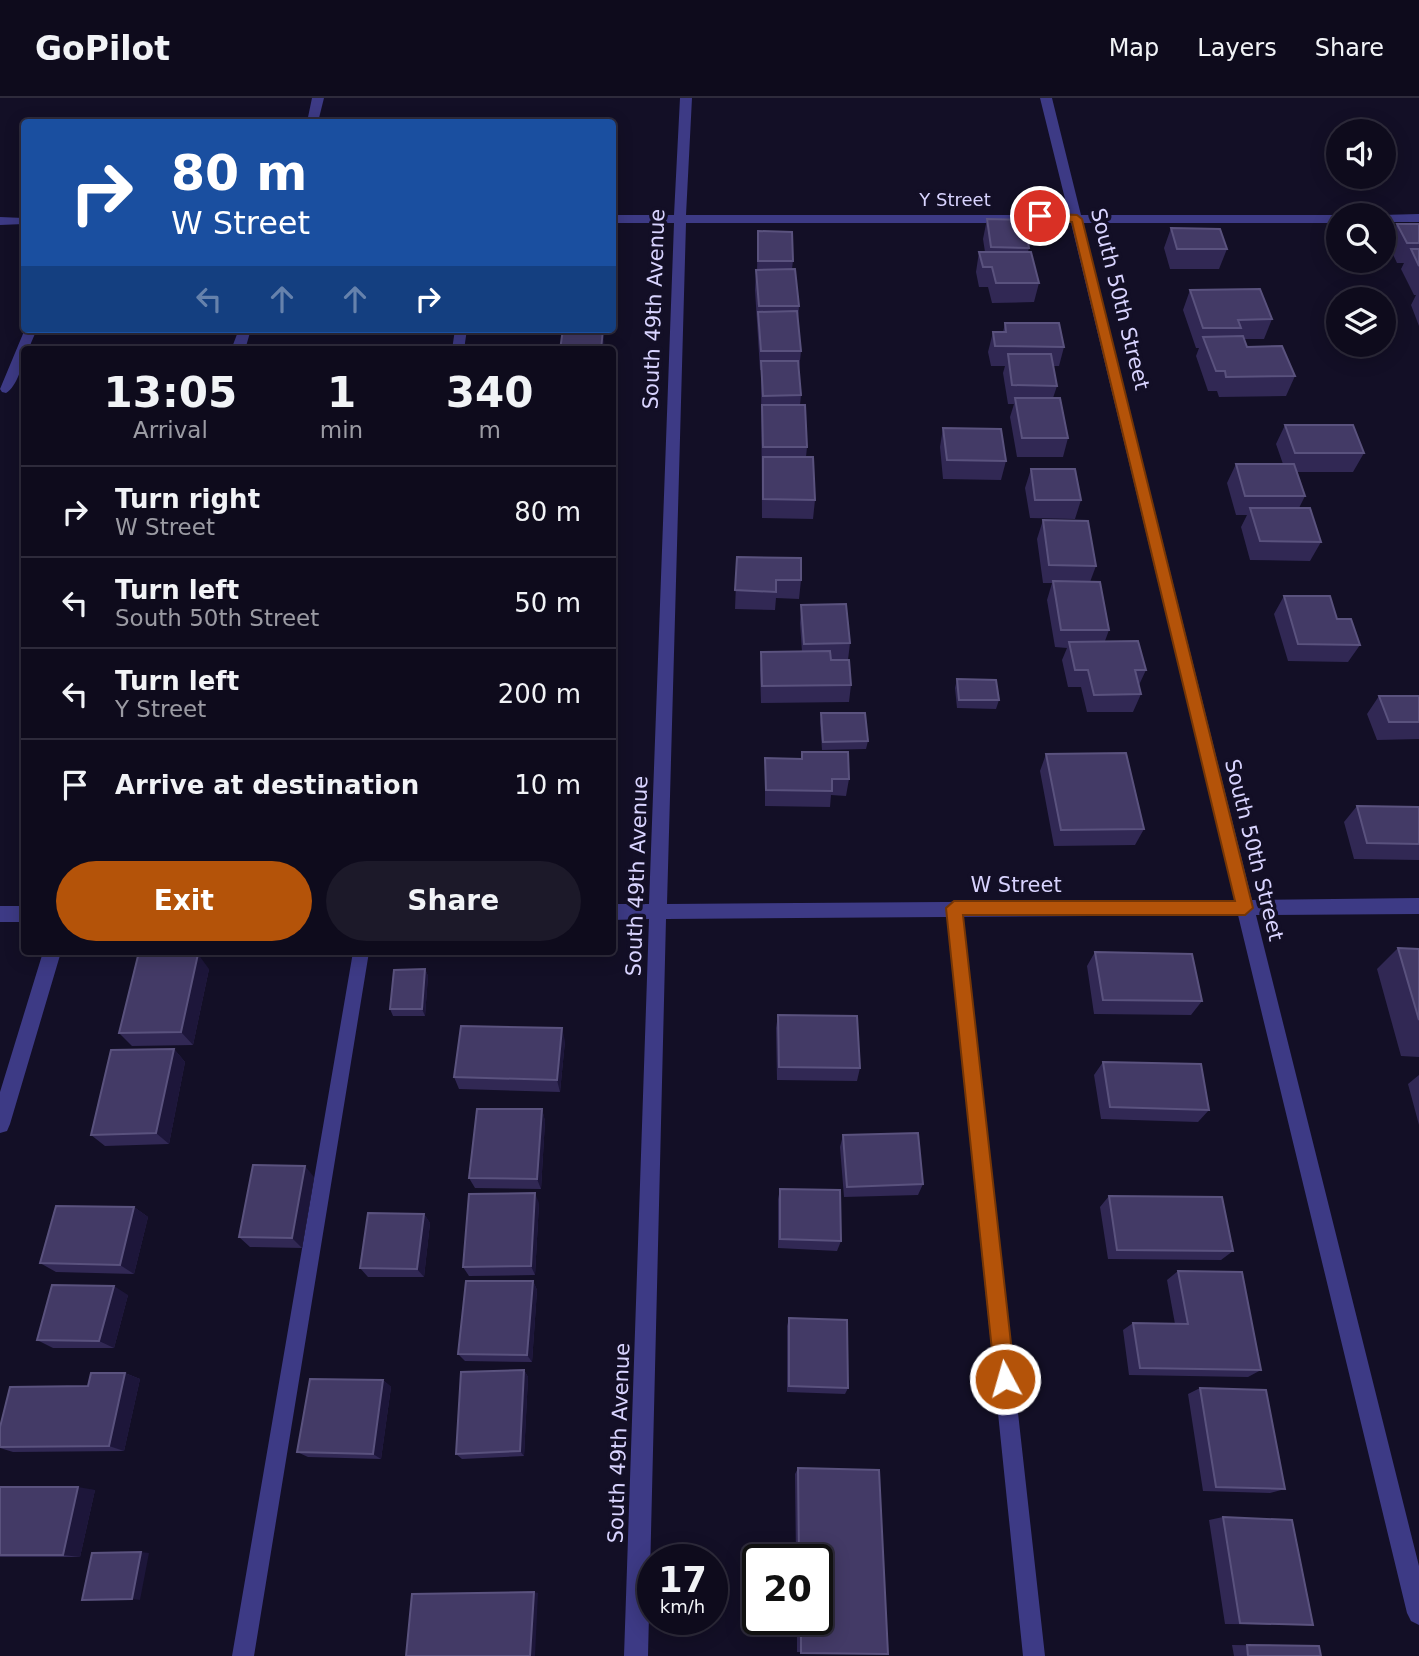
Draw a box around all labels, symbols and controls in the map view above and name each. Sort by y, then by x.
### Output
text: GoPilot [35,29,170,68]
text: Map [1109,34,1159,62]
text: Layers [1197,34,1277,62]
text: Share [1315,34,1384,62]
map controls [1326,119,1396,357]
button: sound [1326,119,1396,189]
text: 80 m [171,145,307,202]
icon: right [56,147,147,238]
pin [1010,186,1070,246]
street label: Y Street [918,189,991,210]
icon: arrive [1021,197,1059,235]
button: search [1326,203,1396,273]
text: W Street [171,204,310,242]
street label: South 50th Street [1086,206,1154,392]
street label: South 49th Avenue [639,208,669,410]
icon: left [190,280,228,318]
icon: ahead [263,280,301,318]
icon: ahead [336,280,374,318]
icon: right [409,280,447,318]
button: layers [1326,287,1396,357]
text: 13:05 [104,368,237,417]
text: 1 [327,368,356,417]
text: 340 [446,368,533,417]
text: Arrival [133,417,208,443]
text: min [320,417,363,443]
text: m [478,417,501,443]
text: Turn right [115,484,260,514]
icon: right [56,493,94,531]
text: 80 m [514,497,581,527]
text: W Street [115,514,215,540]
text: Turn left [115,575,239,605]
icon: left [56,584,94,622]
text: 50 m [514,588,581,618]
text: South 50th Street [115,605,319,631]
text: Turn left [115,666,239,696]
icon: left [56,675,94,713]
text: 200 m [498,679,581,709]
text: Y Street [115,696,206,722]
street label: South 50th Street [1220,757,1288,943]
icon: arrive [56,766,94,804]
text: Arrive at destination [115,770,419,800]
text: 10 m [514,770,581,800]
street label: South 49th Avenue [622,775,652,977]
button: Exit [56,861,312,941]
button: Share [326,861,581,941]
street label: W Street [970,873,1062,897]
street label: South 49th Avenue [604,1342,634,1544]
position arrow [968,1342,1042,1416]
speed limit sign: 20 [742,1544,833,1635]
text: 17 [658,1560,707,1600]
text: km/h [660,1596,705,1617]

